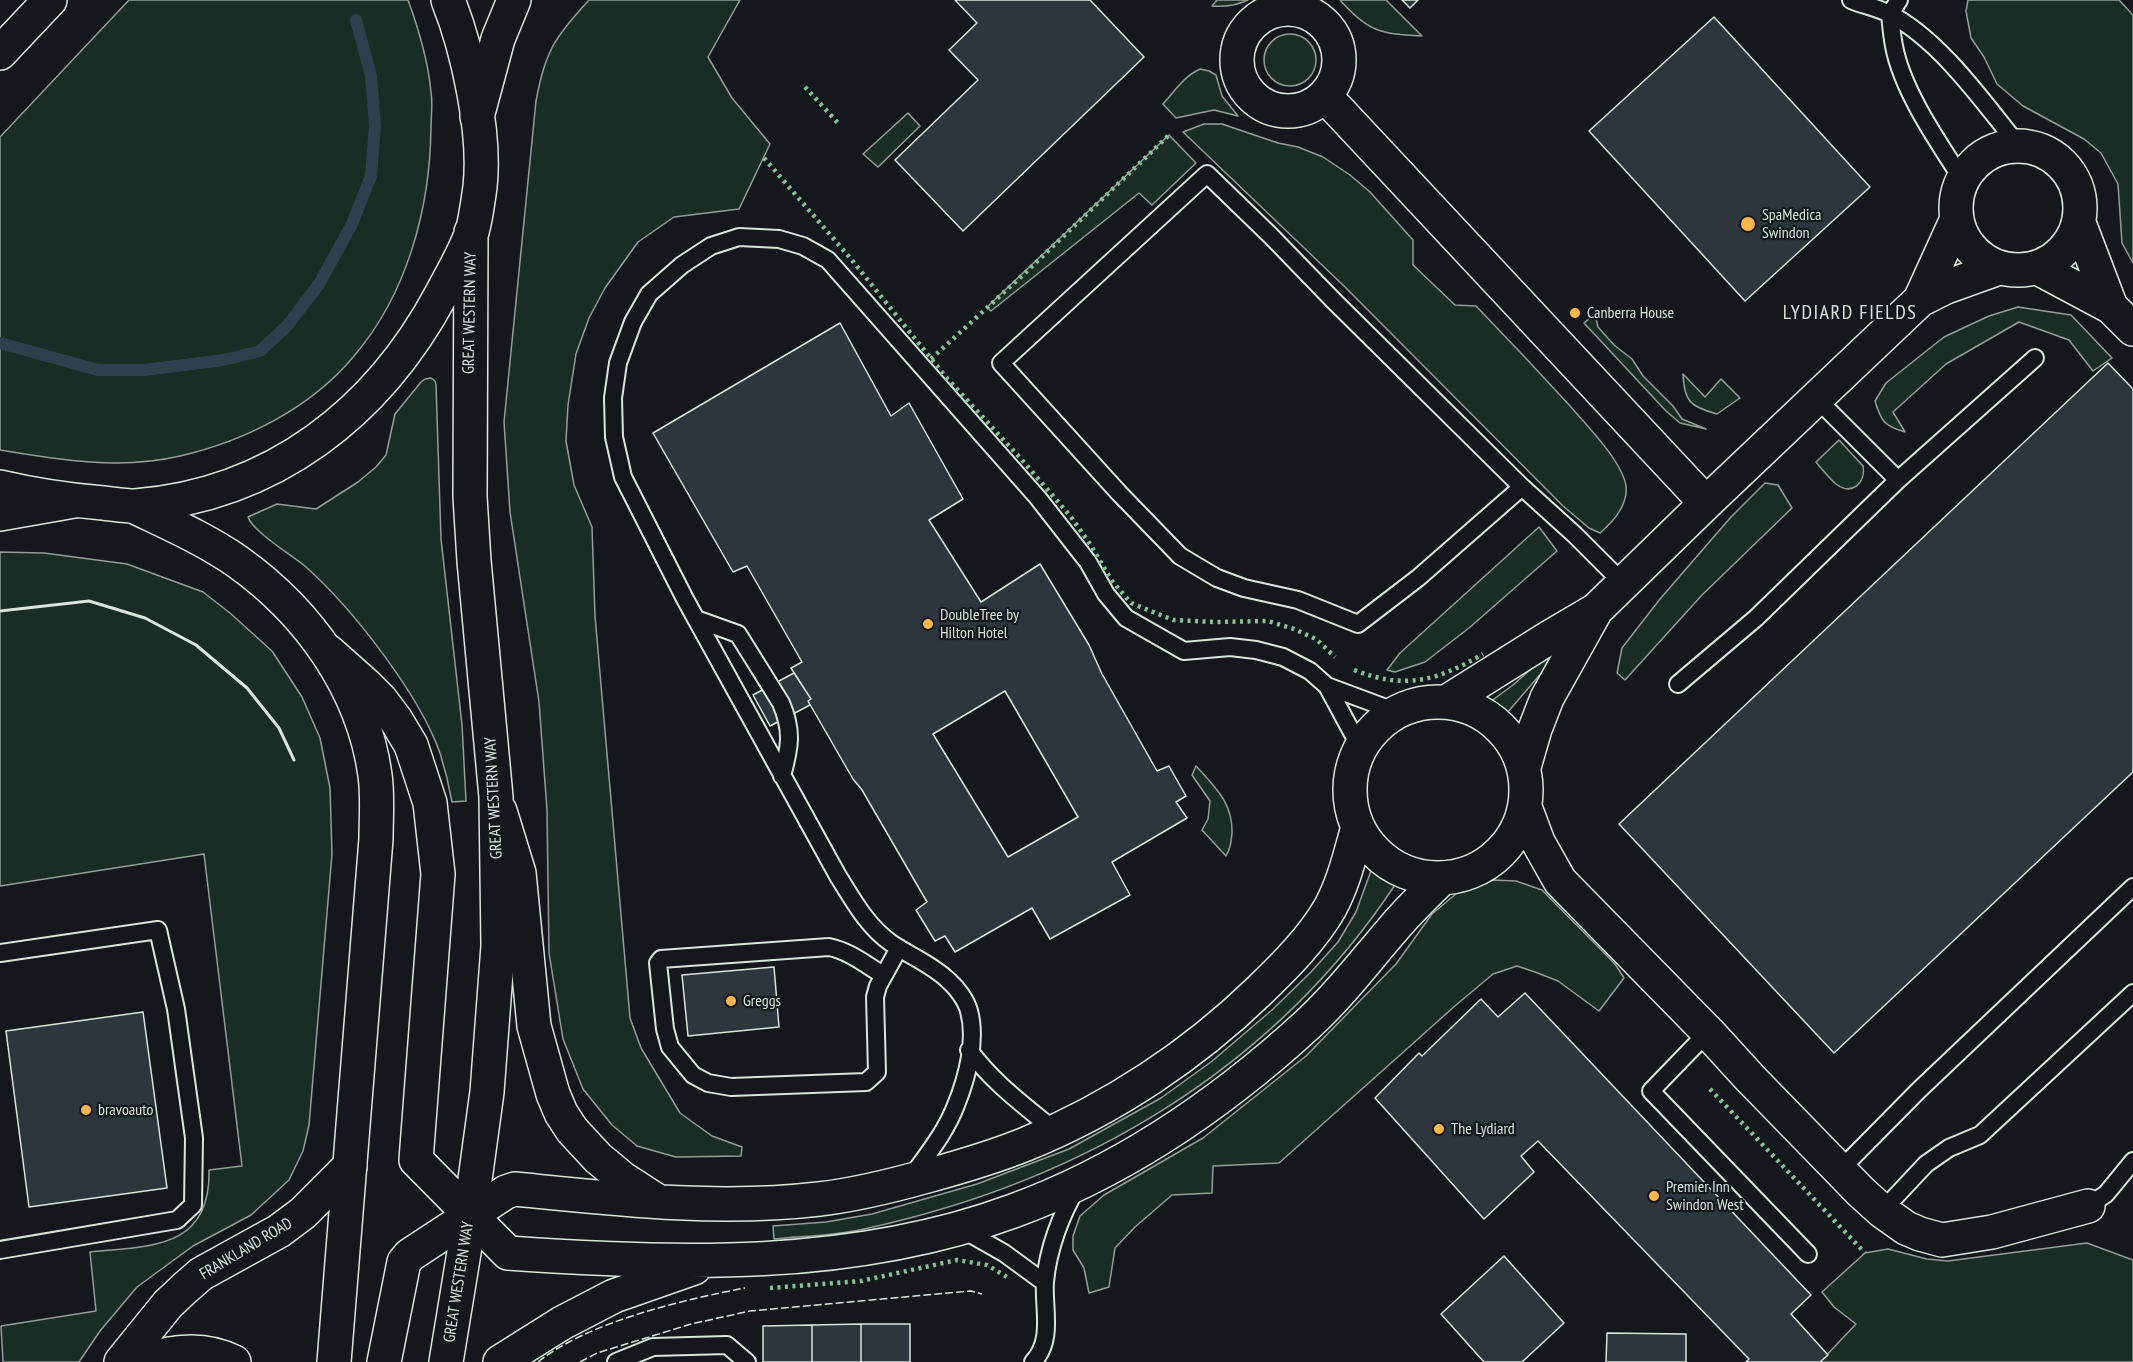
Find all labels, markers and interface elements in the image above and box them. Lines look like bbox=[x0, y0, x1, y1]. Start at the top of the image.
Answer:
place label: SpaMedica Swindon bbox=[1762, 205, 1822, 243]
marker: SpaMedica Swindon bbox=[1739, 215, 1757, 233]
street label: GREAT WESTERN WAY bbox=[459, 252, 481, 374]
district label: LYDIARD FIELDS bbox=[1783, 301, 1917, 325]
place label: Canberra House bbox=[1587, 303, 1674, 323]
marker: Canberra House bbox=[1568, 306, 1582, 320]
place label: DoubleTree by Hilton Hotel bbox=[940, 605, 1019, 643]
marker: DoubleTree by Hilton Hotel bbox=[921, 617, 935, 631]
street label: GREAT WESTERN WAY bbox=[481, 737, 507, 859]
place label: Greggs bbox=[743, 991, 781, 1011]
marker: Greggs bbox=[724, 994, 738, 1008]
place label: bravoauto bbox=[98, 1100, 153, 1120]
marker: bravoauto bbox=[79, 1103, 93, 1117]
place label: The Lydiard bbox=[1451, 1119, 1515, 1139]
marker: The Lydiard bbox=[1432, 1122, 1446, 1136]
place label: Premier Inn Swindon West bbox=[1666, 1177, 1744, 1215]
marker: Premier Inn Swindon West bbox=[1647, 1189, 1661, 1203]
street label: FRANKLAND ROAD bbox=[196, 1214, 296, 1284]
street label: GREAT WESTERN WAY bbox=[440, 1220, 478, 1344]

